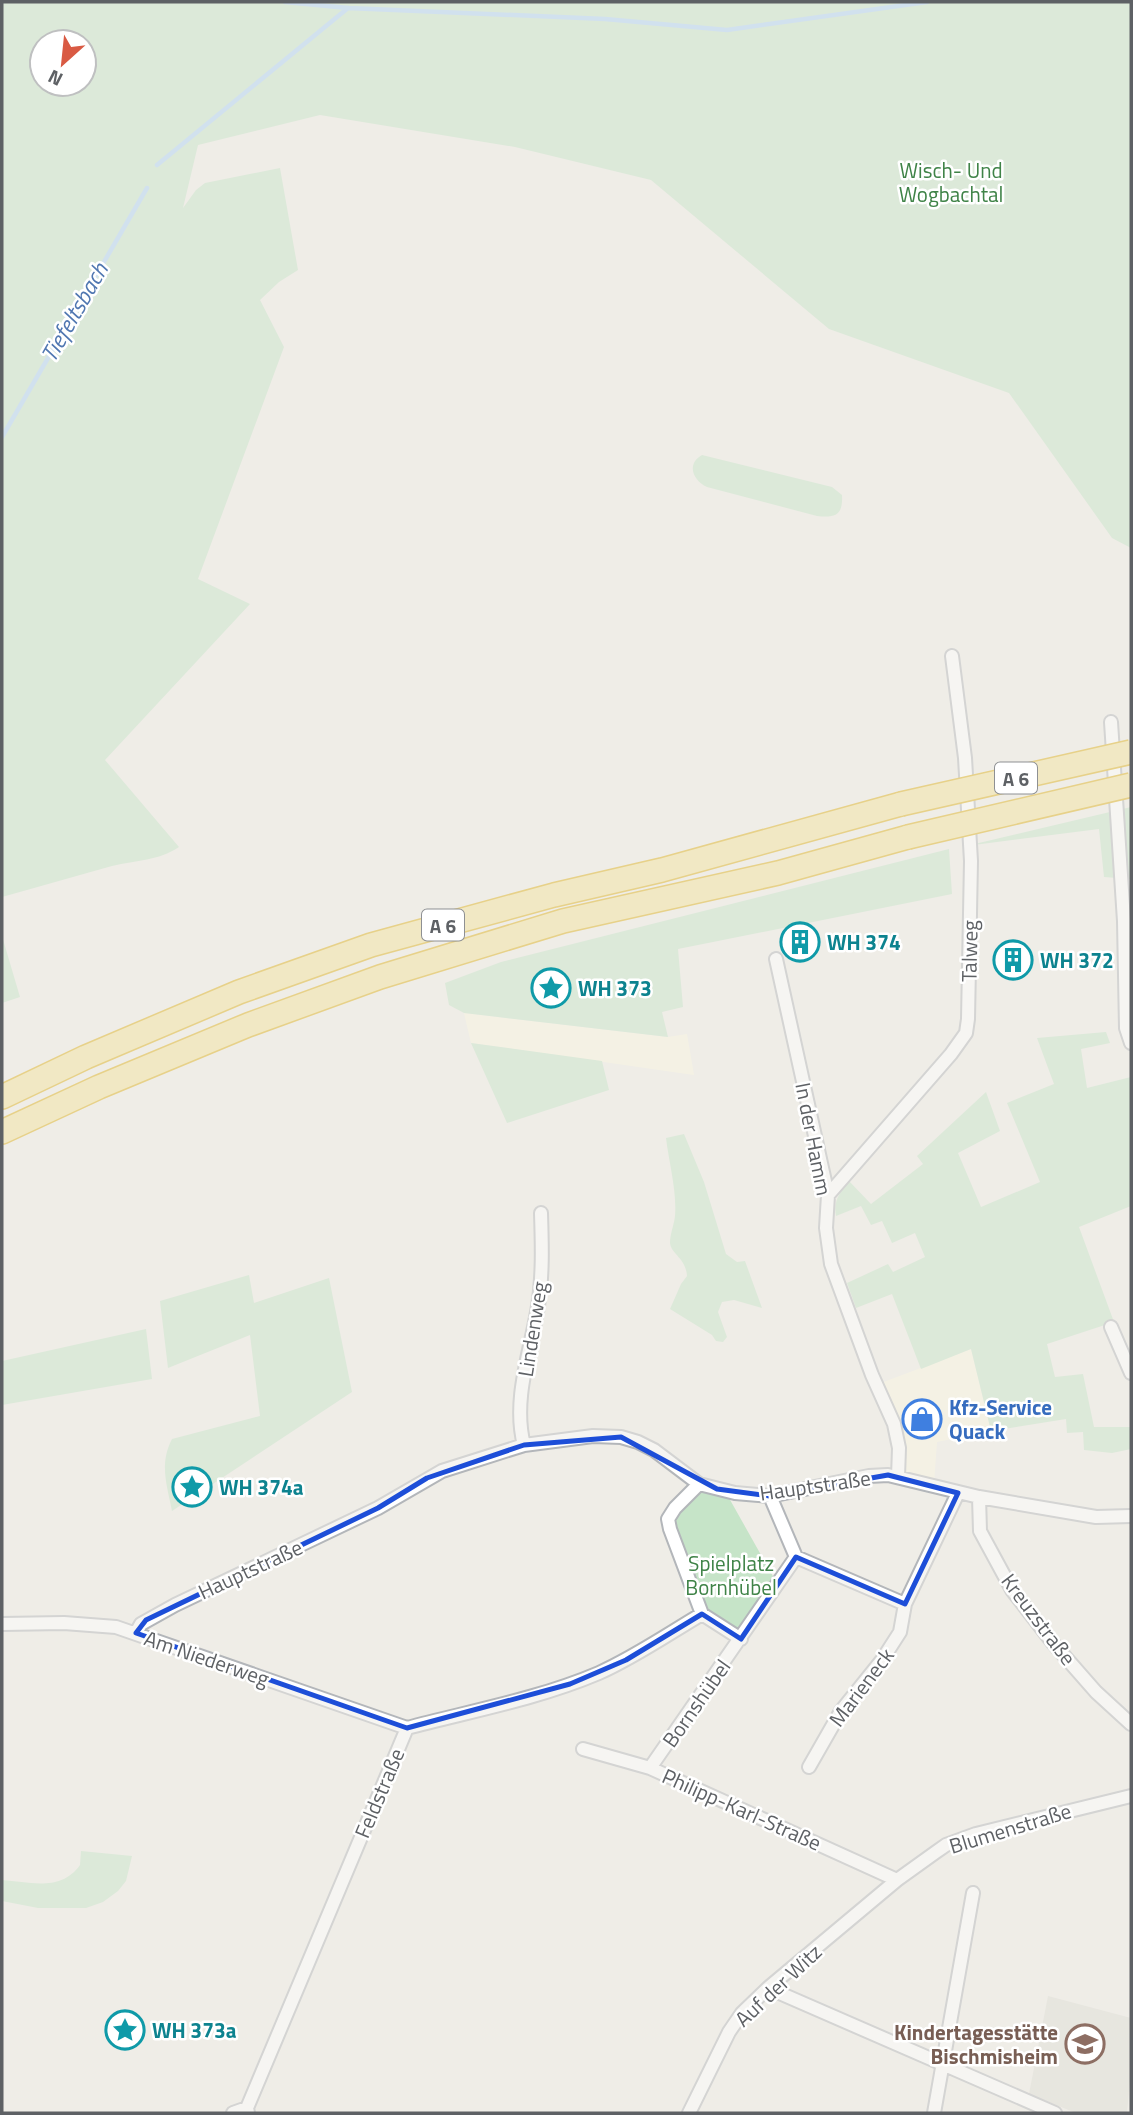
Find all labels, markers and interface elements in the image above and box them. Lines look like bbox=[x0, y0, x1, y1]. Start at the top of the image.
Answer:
north arrow bbox=[28, 28, 98, 98]
text: N bbox=[43, 63, 68, 95]
park label: Wisch- Und Wogbachtal bbox=[899, 154, 1003, 210]
water label: Tiefeltsbach bbox=[31, 255, 117, 368]
road number: A 6 bbox=[995, 762, 1037, 793]
road number: A 6 bbox=[422, 909, 464, 940]
street label: Talweg bbox=[952, 920, 986, 982]
building icon: WH 374 bbox=[779, 921, 821, 963]
place label: WH 374 bbox=[827, 926, 901, 958]
building icon: WH 372 bbox=[992, 939, 1034, 981]
place label: WH 372 bbox=[1040, 944, 1114, 976]
place icon: WH 373 bbox=[530, 967, 572, 1009]
place label: WH 373 bbox=[578, 972, 652, 1004]
street label: In der Hamm bbox=[787, 1080, 841, 1198]
street label: Lindenweg bbox=[509, 1279, 555, 1379]
place label: Kfz-Service Quack bbox=[949, 1391, 1052, 1447]
shop icon: Kfz-Service Quack bbox=[901, 1398, 943, 1440]
street label: Hauptstraße bbox=[757, 1461, 873, 1509]
place icon: WH 374a bbox=[171, 1466, 213, 1508]
place label: WH 374a bbox=[219, 1471, 304, 1503]
street label: Hauptstraße bbox=[193, 1531, 307, 1607]
park label: Spielplatz Bornhübel bbox=[685, 1547, 777, 1603]
street label: Kreuzstraße bbox=[994, 1566, 1084, 1672]
street label: Am Niederweg bbox=[140, 1622, 274, 1694]
street label: Marieneck bbox=[821, 1641, 901, 1733]
street label: Bornshübel bbox=[654, 1652, 738, 1754]
street label: Feldstraße bbox=[346, 1743, 412, 1843]
street label: Philipp-Karl-Straße bbox=[657, 1760, 827, 1858]
street label: Blumenstraße bbox=[945, 1794, 1075, 1862]
street label: Auf der Witz bbox=[727, 1936, 829, 2034]
place icon: WH 373a bbox=[104, 2009, 146, 2051]
place label: WH 373a bbox=[152, 2014, 237, 2046]
place label: Kindertagesstätte Bischmisheim bbox=[894, 2016, 1058, 2072]
school or university icon: Kindertagesstätte Bischmisheim bbox=[1064, 2023, 1106, 2065]

